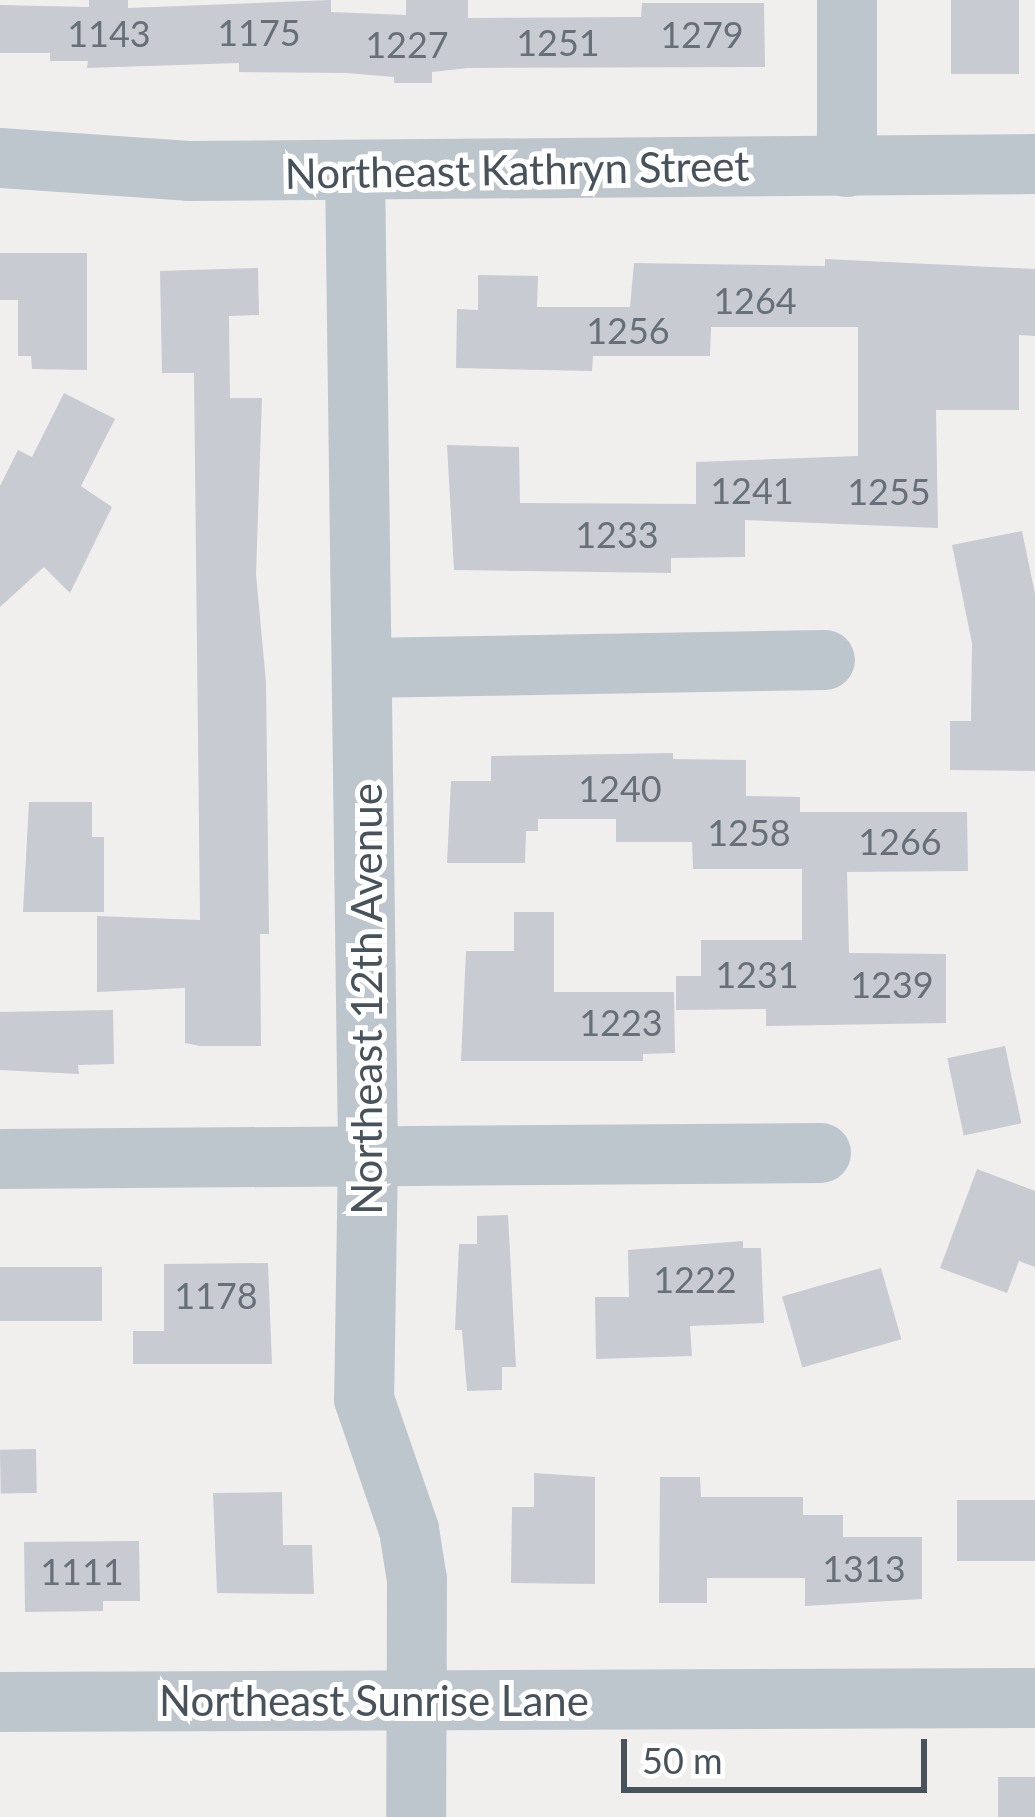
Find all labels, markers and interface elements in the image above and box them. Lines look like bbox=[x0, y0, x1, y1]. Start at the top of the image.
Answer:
house number: 1175 bbox=[217, 11, 301, 55]
house number: 1143 bbox=[67, 12, 151, 56]
house number: 1279 bbox=[660, 13, 744, 57]
house number: 1251 bbox=[516, 21, 600, 65]
house number: 1227 bbox=[365, 23, 449, 67]
street label: Northeast Kathryn Street bbox=[284, 140, 750, 198]
house number: 1264 bbox=[713, 279, 797, 323]
house number: 1256 bbox=[586, 309, 670, 353]
house number: 1241 bbox=[710, 469, 794, 513]
house number: 1255 bbox=[847, 470, 931, 514]
house number: 1233 bbox=[575, 513, 659, 557]
house number: 1240 bbox=[578, 767, 662, 811]
street label: Northeast 12th Avenue bbox=[341, 782, 391, 1216]
house number: 1258 bbox=[707, 811, 791, 855]
house number: 1266 bbox=[858, 820, 942, 864]
house number: 1231 bbox=[715, 953, 799, 997]
house number: 1239 bbox=[850, 963, 934, 1007]
house number: 1223 bbox=[579, 1001, 663, 1045]
house number: 1222 bbox=[653, 1258, 737, 1302]
house number: 1178 bbox=[174, 1274, 258, 1318]
house number: 1313 bbox=[822, 1547, 906, 1591]
house number: 1111 bbox=[40, 1550, 124, 1594]
street label: Northeast Sunrise Lane bbox=[159, 1675, 589, 1725]
scale bar bbox=[627, 1715, 933, 1789]
text: 50 m bbox=[642, 1738, 723, 1782]

